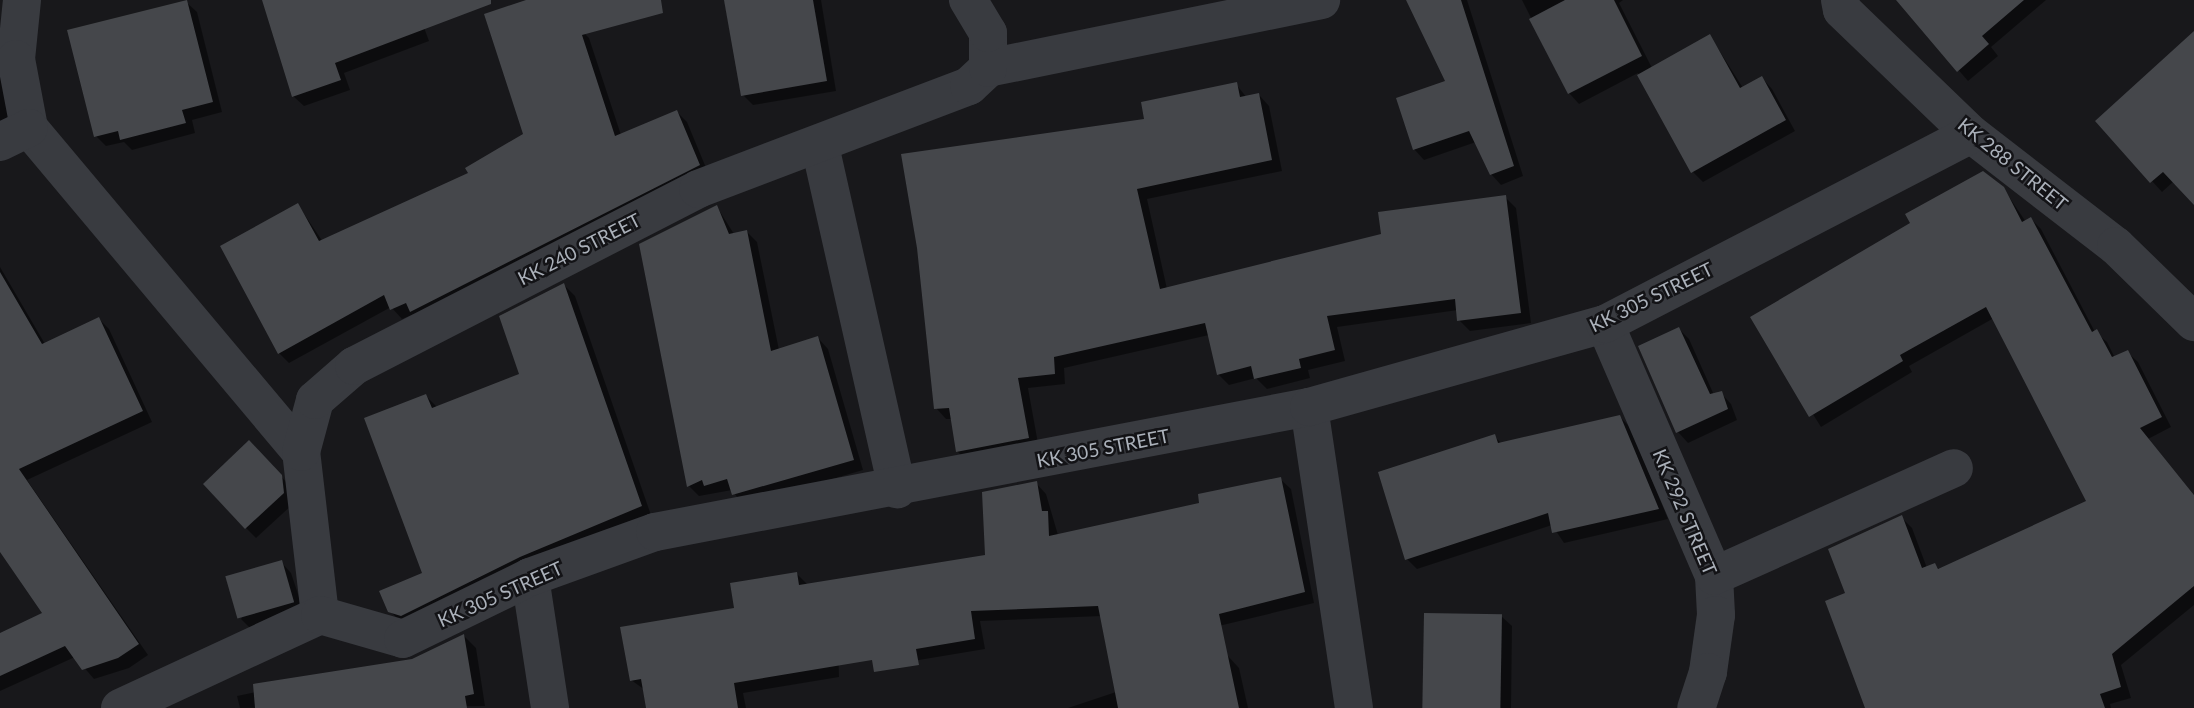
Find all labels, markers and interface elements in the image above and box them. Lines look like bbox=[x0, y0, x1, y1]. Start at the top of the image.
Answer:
street label: KK 288 STREET bbox=[1954, 113, 2072, 215]
street label: KK 240 STREET bbox=[514, 208, 644, 290]
street label: KK 305 STREET bbox=[1586, 257, 1716, 337]
street label: KK 305 STREET bbox=[1035, 424, 1171, 472]
street label: KK 292 STREET bbox=[1648, 446, 1722, 578]
street label: KK 305 STREET bbox=[434, 556, 566, 632]

